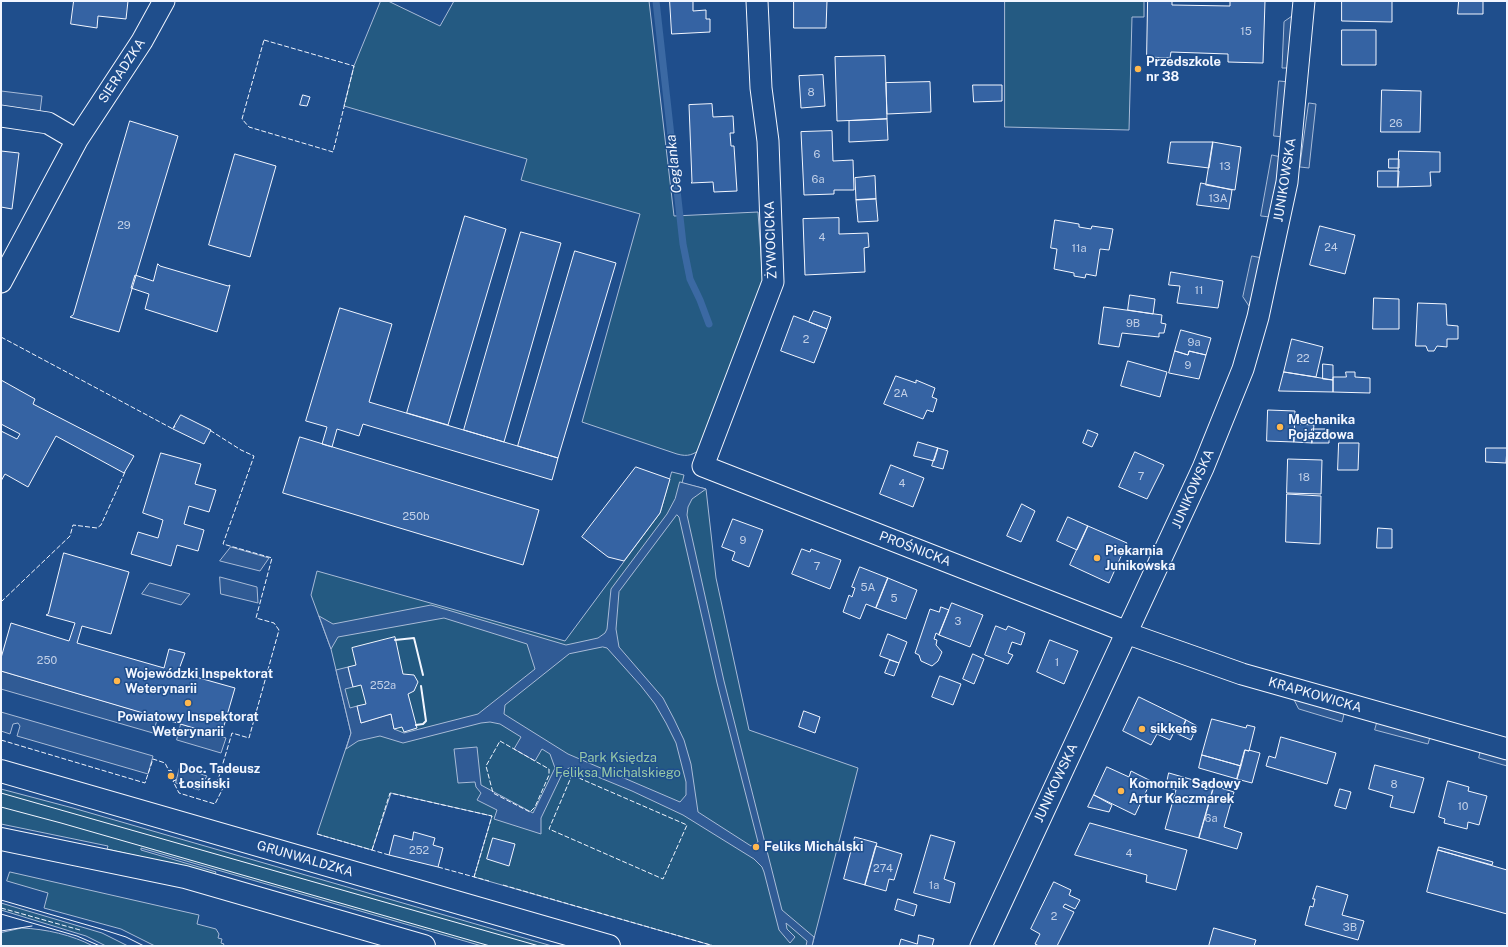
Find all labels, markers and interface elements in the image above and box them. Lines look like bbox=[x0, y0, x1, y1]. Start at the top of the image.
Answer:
house number: 15 bbox=[1240, 25, 1252, 39]
street label: SIERADZKA bbox=[95, 36, 149, 106]
place label: Przedszkole nr 38 bbox=[1146, 54, 1221, 85]
marker: Przedszkole nr 38 bbox=[1133, 64, 1143, 74]
house number: 8 bbox=[807, 86, 815, 100]
house number: 26 bbox=[1389, 117, 1403, 131]
water label: Ceglanka bbox=[663, 134, 685, 194]
street label: JUNIKOWSKA bbox=[1271, 137, 1299, 223]
house number: 6 bbox=[814, 148, 820, 162]
house number: 13 bbox=[1219, 160, 1231, 174]
house number: 6a bbox=[812, 173, 824, 187]
house number: 13A bbox=[1208, 192, 1228, 206]
street label: ŻYWOCICKA bbox=[762, 201, 780, 279]
house number: 29 bbox=[117, 219, 131, 233]
house number: 4 bbox=[819, 231, 825, 245]
house number: 24 bbox=[1324, 241, 1338, 255]
house number: 11a bbox=[1071, 242, 1087, 256]
house number: 11 bbox=[1195, 284, 1203, 298]
house number: 9B bbox=[1126, 317, 1140, 331]
house number: 2 bbox=[803, 333, 809, 347]
house number: 9a bbox=[1188, 336, 1200, 350]
house number: 22 bbox=[1296, 352, 1310, 366]
house number: 9 bbox=[1185, 359, 1191, 373]
house number: 2A bbox=[894, 387, 908, 401]
place label: Mechanika Pojazdowa bbox=[1288, 412, 1355, 443]
marker: Mechanika Pojazdowa bbox=[1275, 422, 1285, 432]
street label: JUNIKOWSKA bbox=[1169, 447, 1217, 531]
house number: 7 bbox=[1138, 470, 1144, 484]
house number: 18 bbox=[1298, 471, 1310, 485]
house number: 4 bbox=[899, 477, 905, 491]
house number: 250b bbox=[403, 510, 429, 524]
street label: PROŚNICKA bbox=[877, 528, 953, 570]
house number: 9 bbox=[740, 534, 746, 548]
place label: Piekarnia Junikowska bbox=[1105, 543, 1175, 574]
marker: Piekarnia Junikowska bbox=[1092, 553, 1102, 563]
house number: 7 bbox=[814, 560, 820, 574]
house number: 5A bbox=[861, 581, 875, 595]
house number: 5 bbox=[890, 592, 898, 606]
house number: 3 bbox=[955, 615, 961, 629]
house number: 250 bbox=[37, 654, 57, 668]
house number: 1 bbox=[1055, 656, 1059, 670]
place label: Wojewódzki Inspektorat Weterynarii bbox=[125, 666, 273, 697]
street label: KRAPKOWICKA bbox=[1266, 674, 1364, 716]
marker: Wojewódzki Inspektorat Weterynarii bbox=[112, 676, 122, 686]
house number: 252a bbox=[370, 679, 396, 693]
marker: Powiatowy Inspektorat Weterynarii bbox=[183, 698, 193, 708]
place label: Powiatowy Inspektorat Weterynarii bbox=[117, 709, 259, 740]
place label: sikkens bbox=[1150, 721, 1197, 737]
marker: sikkens bbox=[1137, 724, 1147, 734]
street label: JUNIKOWSKA bbox=[1031, 741, 1081, 825]
park label: Park Księdza Feliksa Michalskiego bbox=[555, 750, 681, 781]
place label: Doc. Tadeusz Łosiński bbox=[179, 761, 260, 792]
marker: Doc. Tadeusz Łosiński bbox=[166, 771, 176, 781]
place label: Komornik Sądowy Artur Kaczmarek bbox=[1129, 776, 1241, 807]
house number: 8 bbox=[1390, 778, 1398, 792]
marker: Komornik Sądowy Artur Kaczmarek bbox=[1116, 786, 1126, 796]
house number: 10 bbox=[1457, 800, 1469, 814]
house number: 6a bbox=[1205, 812, 1217, 826]
street label: GRUNWALDZKA bbox=[255, 838, 355, 880]
place label: Feliks Michalski bbox=[764, 839, 863, 855]
marker: Feliks Michalski bbox=[751, 842, 761, 852]
house number: 252 bbox=[409, 844, 429, 858]
house number: 4 bbox=[1126, 847, 1132, 861]
house number: 274 bbox=[873, 862, 893, 876]
house number: 1a bbox=[929, 879, 939, 893]
house number: 2 bbox=[1051, 910, 1057, 924]
house number: 3B bbox=[1343, 921, 1357, 935]

